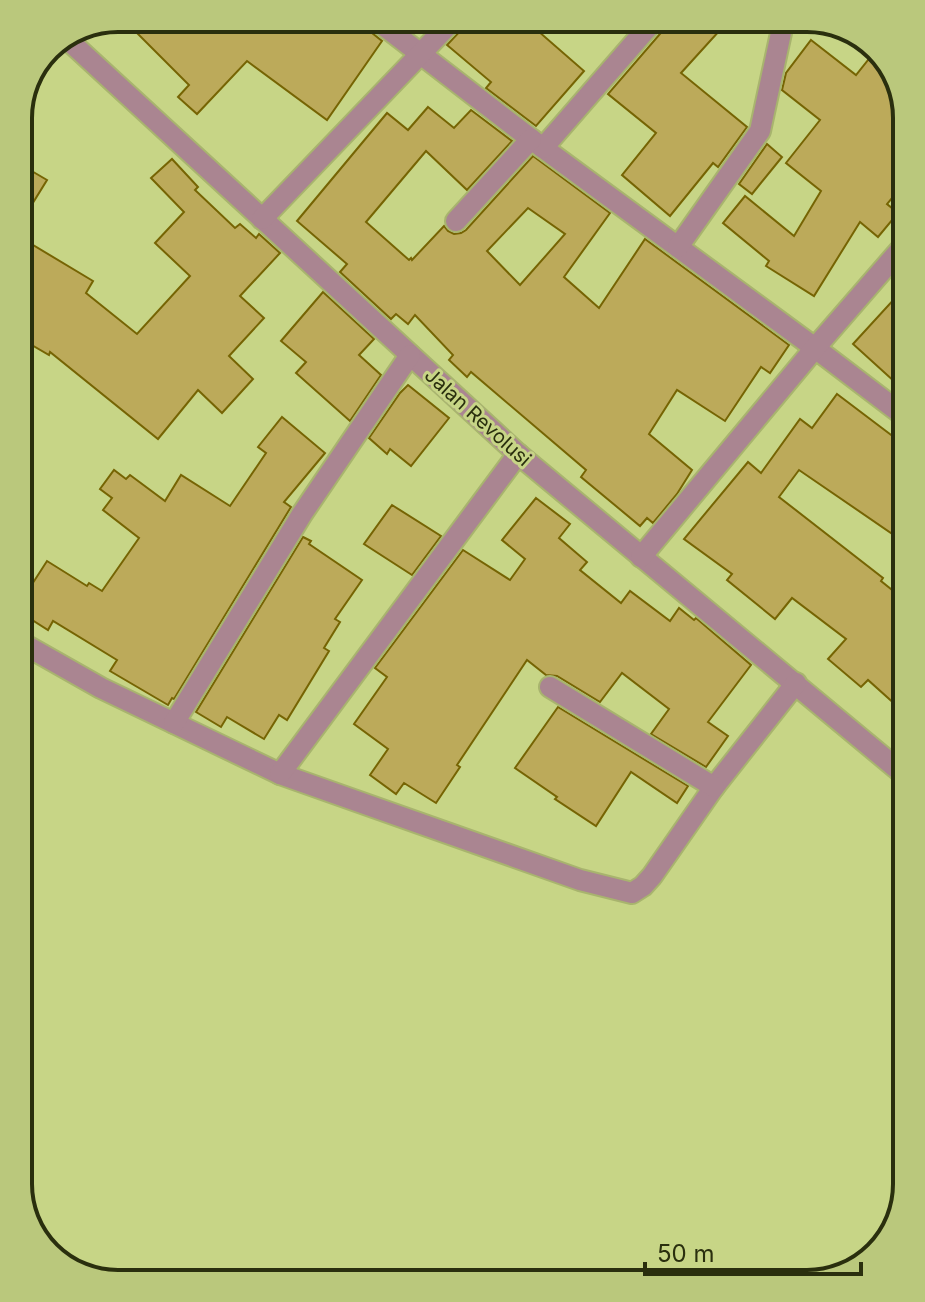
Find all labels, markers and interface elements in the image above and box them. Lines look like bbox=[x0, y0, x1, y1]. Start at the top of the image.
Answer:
street label: Jalan Revolusi bbox=[420, 363, 536, 471]
scale bar bbox=[645, 1226, 861, 1276]
text: 50 m bbox=[657, 1239, 715, 1268]

